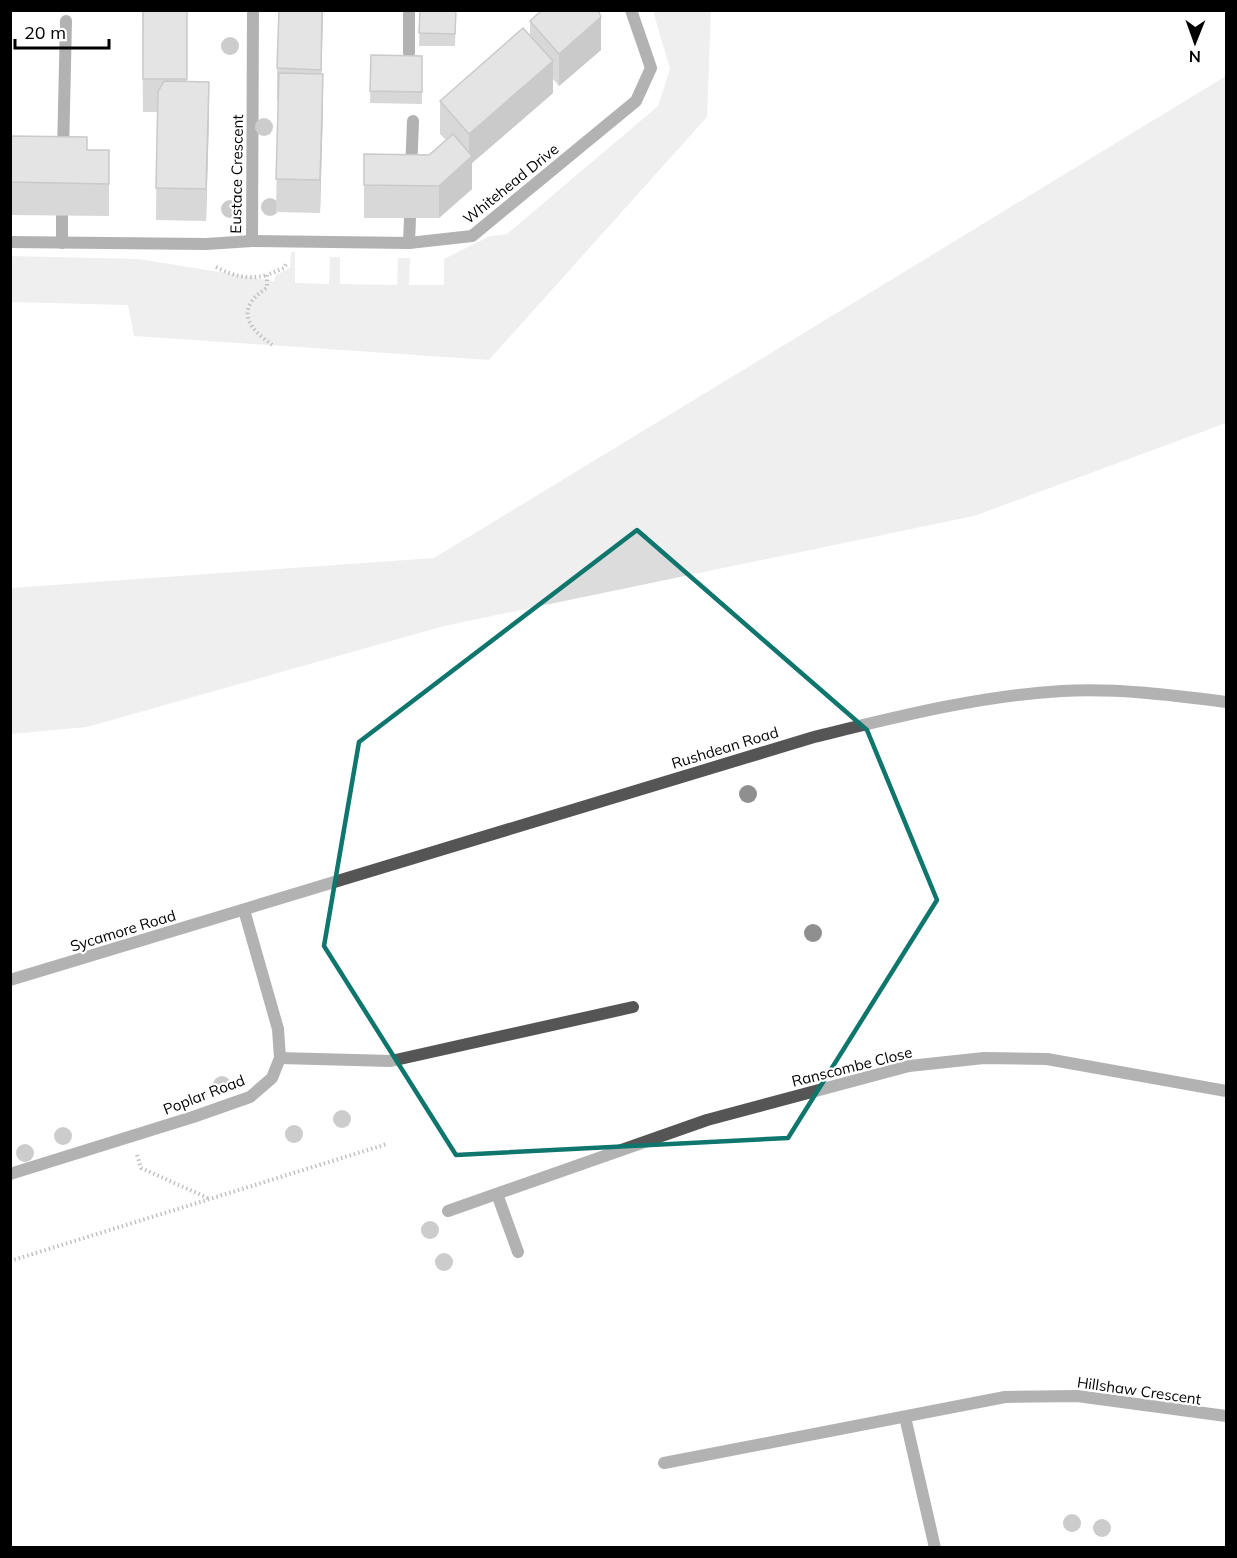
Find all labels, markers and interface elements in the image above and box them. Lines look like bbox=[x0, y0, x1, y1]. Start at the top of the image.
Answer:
scale bar bbox=[15, 12, 110, 50]
north arrow bbox=[1165, 12, 1225, 72]
text: 20 m bbox=[24, 21, 66, 44]
text: N bbox=[1189, 47, 1201, 67]
street label: Eustace Crescent bbox=[226, 114, 247, 234]
street label: Whitehead Drive bbox=[459, 139, 562, 228]
street label: Rushdean Road bbox=[669, 722, 781, 773]
street label: Sycamore Road bbox=[68, 905, 178, 956]
street label: Ranscombe Close bbox=[790, 1042, 914, 1091]
street label: Poplar Road bbox=[160, 1070, 247, 1119]
street label: Hillshaw Crescent bbox=[1076, 1372, 1202, 1409]

